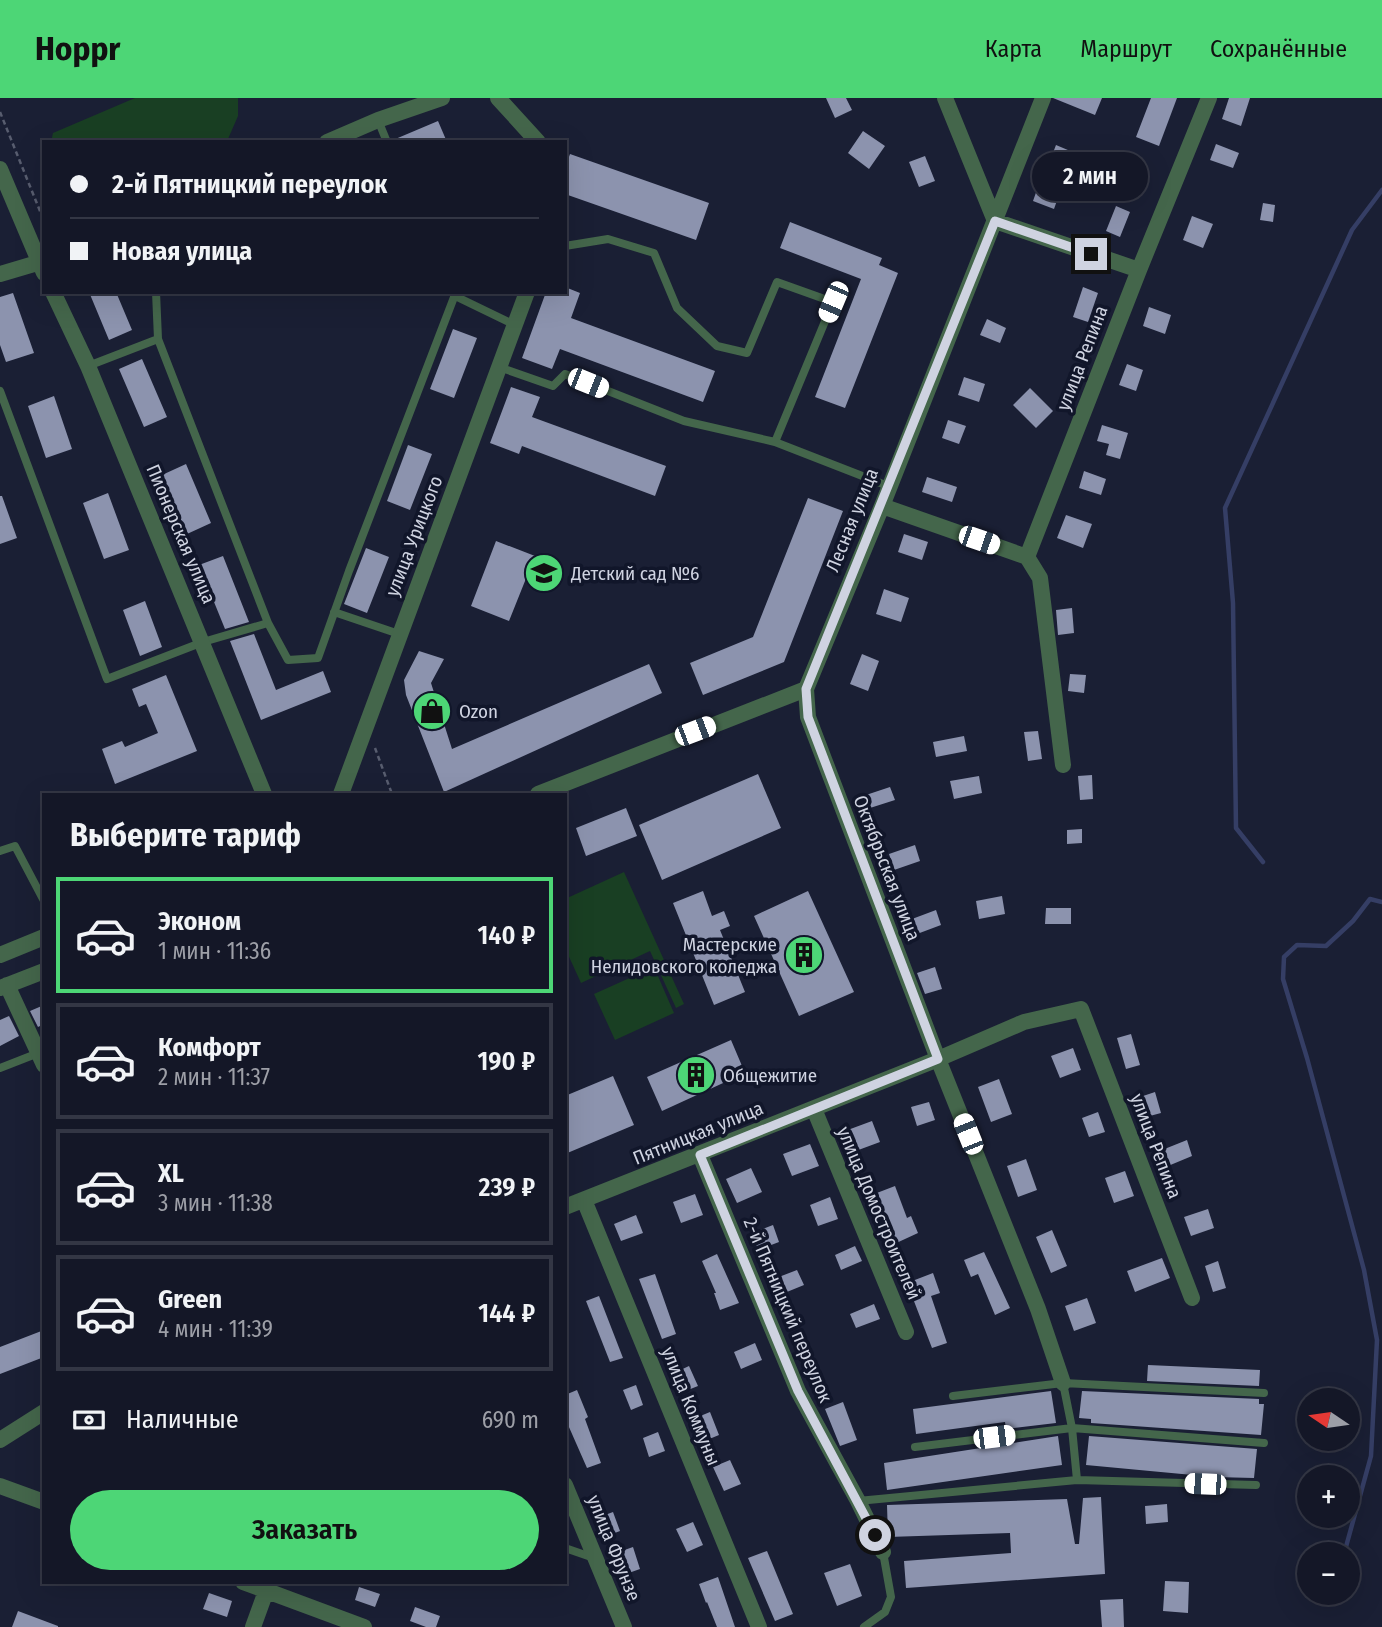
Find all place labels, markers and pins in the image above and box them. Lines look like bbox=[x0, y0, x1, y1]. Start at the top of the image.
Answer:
school or university icon: Детский сад №6 bbox=[523, 552, 565, 594]
place label: Детский сад №6 bbox=[570, 562, 700, 585]
shop icon: Ozon bbox=[411, 690, 453, 732]
place label: Ozon bbox=[459, 700, 498, 723]
place label: Мастерские Нелидовского коледжа bbox=[591, 933, 777, 978]
building icon: Мастерские Нелидовского коледжа bbox=[783, 934, 825, 976]
building icon: Общежитие bbox=[675, 1054, 717, 1096]
place label: Общежитие bbox=[723, 1064, 817, 1087]

